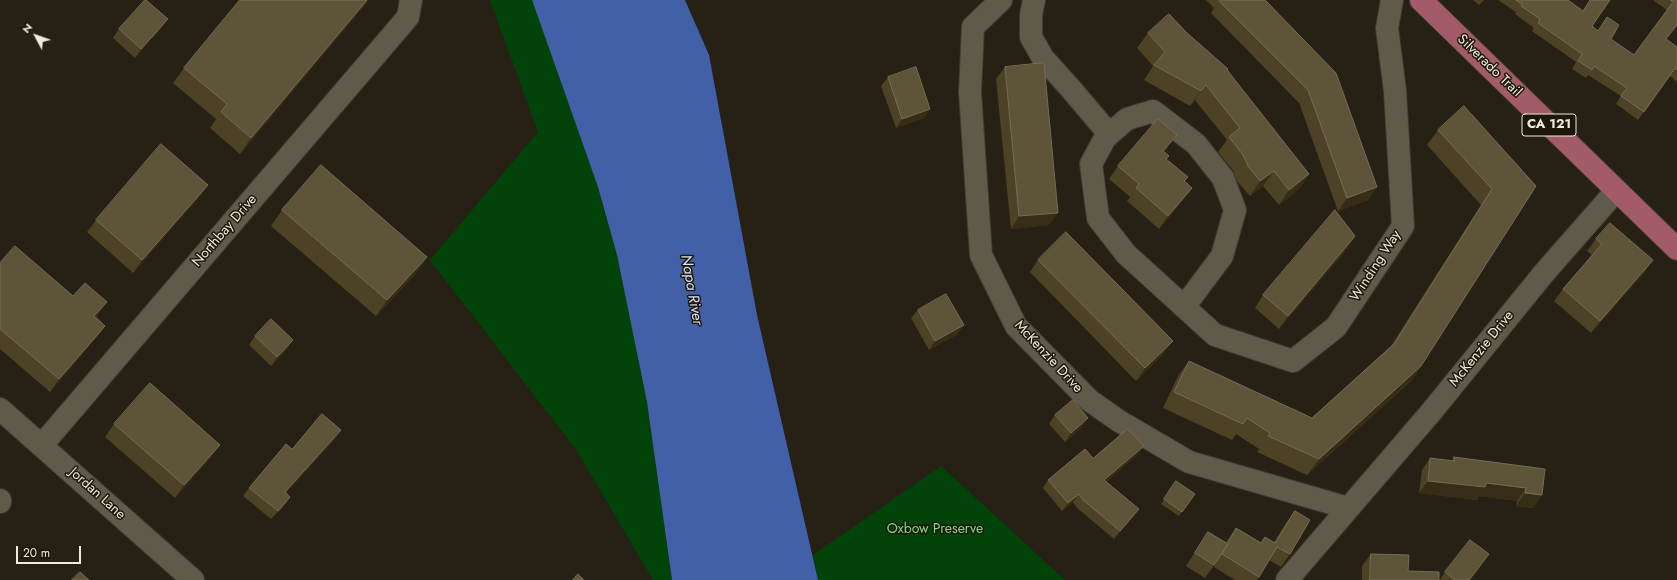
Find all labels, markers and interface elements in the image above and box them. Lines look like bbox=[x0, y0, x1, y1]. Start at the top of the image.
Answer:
north arrow bbox=[16, 16, 56, 56]
text: N bbox=[18, 20, 36, 37]
street label: Silverado Trail bbox=[1453, 31, 1525, 101]
road number: CA 121 bbox=[1522, 114, 1576, 136]
street label: Northbay Drive bbox=[189, 191, 261, 271]
street label: Winding Way bbox=[1347, 227, 1405, 305]
water label: Napa River bbox=[676, 253, 706, 327]
street label: McKenzie Drive bbox=[1446, 308, 1518, 390]
street label: McKenzie Drive bbox=[1010, 317, 1086, 397]
street label: Jordan Lane bbox=[65, 464, 129, 524]
park label: Oxbow Preserve bbox=[887, 522, 983, 538]
scale bar bbox=[18, 538, 83, 564]
text: 20 m bbox=[23, 544, 50, 562]

